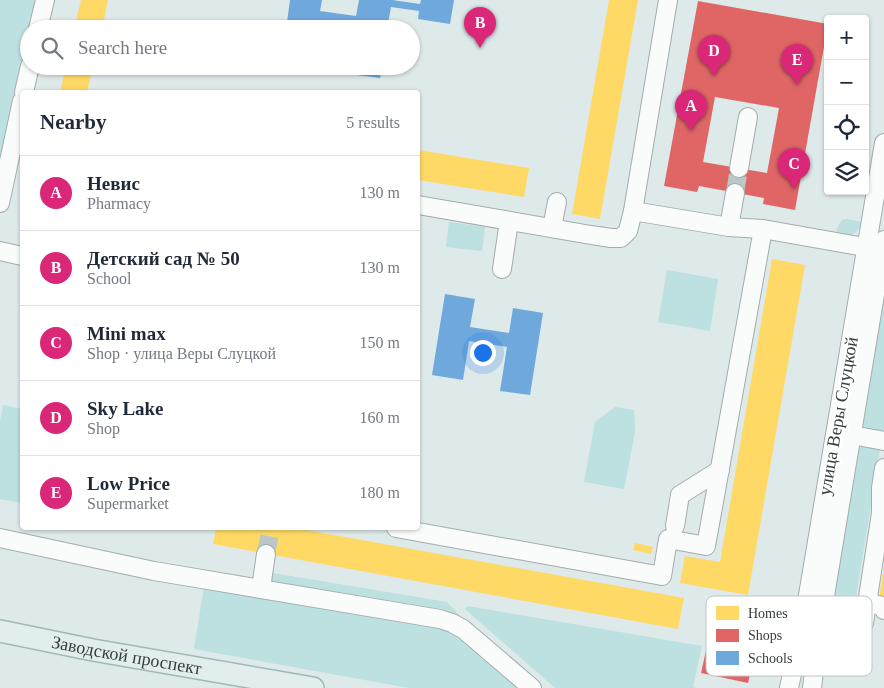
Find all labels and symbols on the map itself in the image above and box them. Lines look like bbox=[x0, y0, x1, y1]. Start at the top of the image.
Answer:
pin: B bbox=[464, 7, 496, 48]
pin: D bbox=[698, 35, 730, 76]
pin: E bbox=[781, 44, 813, 85]
pin: A bbox=[675, 90, 707, 131]
pin: C bbox=[778, 148, 810, 189]
street label: улица Веры Слуцкой bbox=[814, 335, 862, 497]
your location bbox=[470, 340, 496, 366]
legend bbox=[706, 596, 872, 676]
text: Homes bbox=[748, 606, 788, 621]
text: Shops bbox=[748, 628, 782, 643]
street label: Заводской проспект bbox=[50, 632, 203, 679]
text: Schools bbox=[748, 651, 792, 666]

